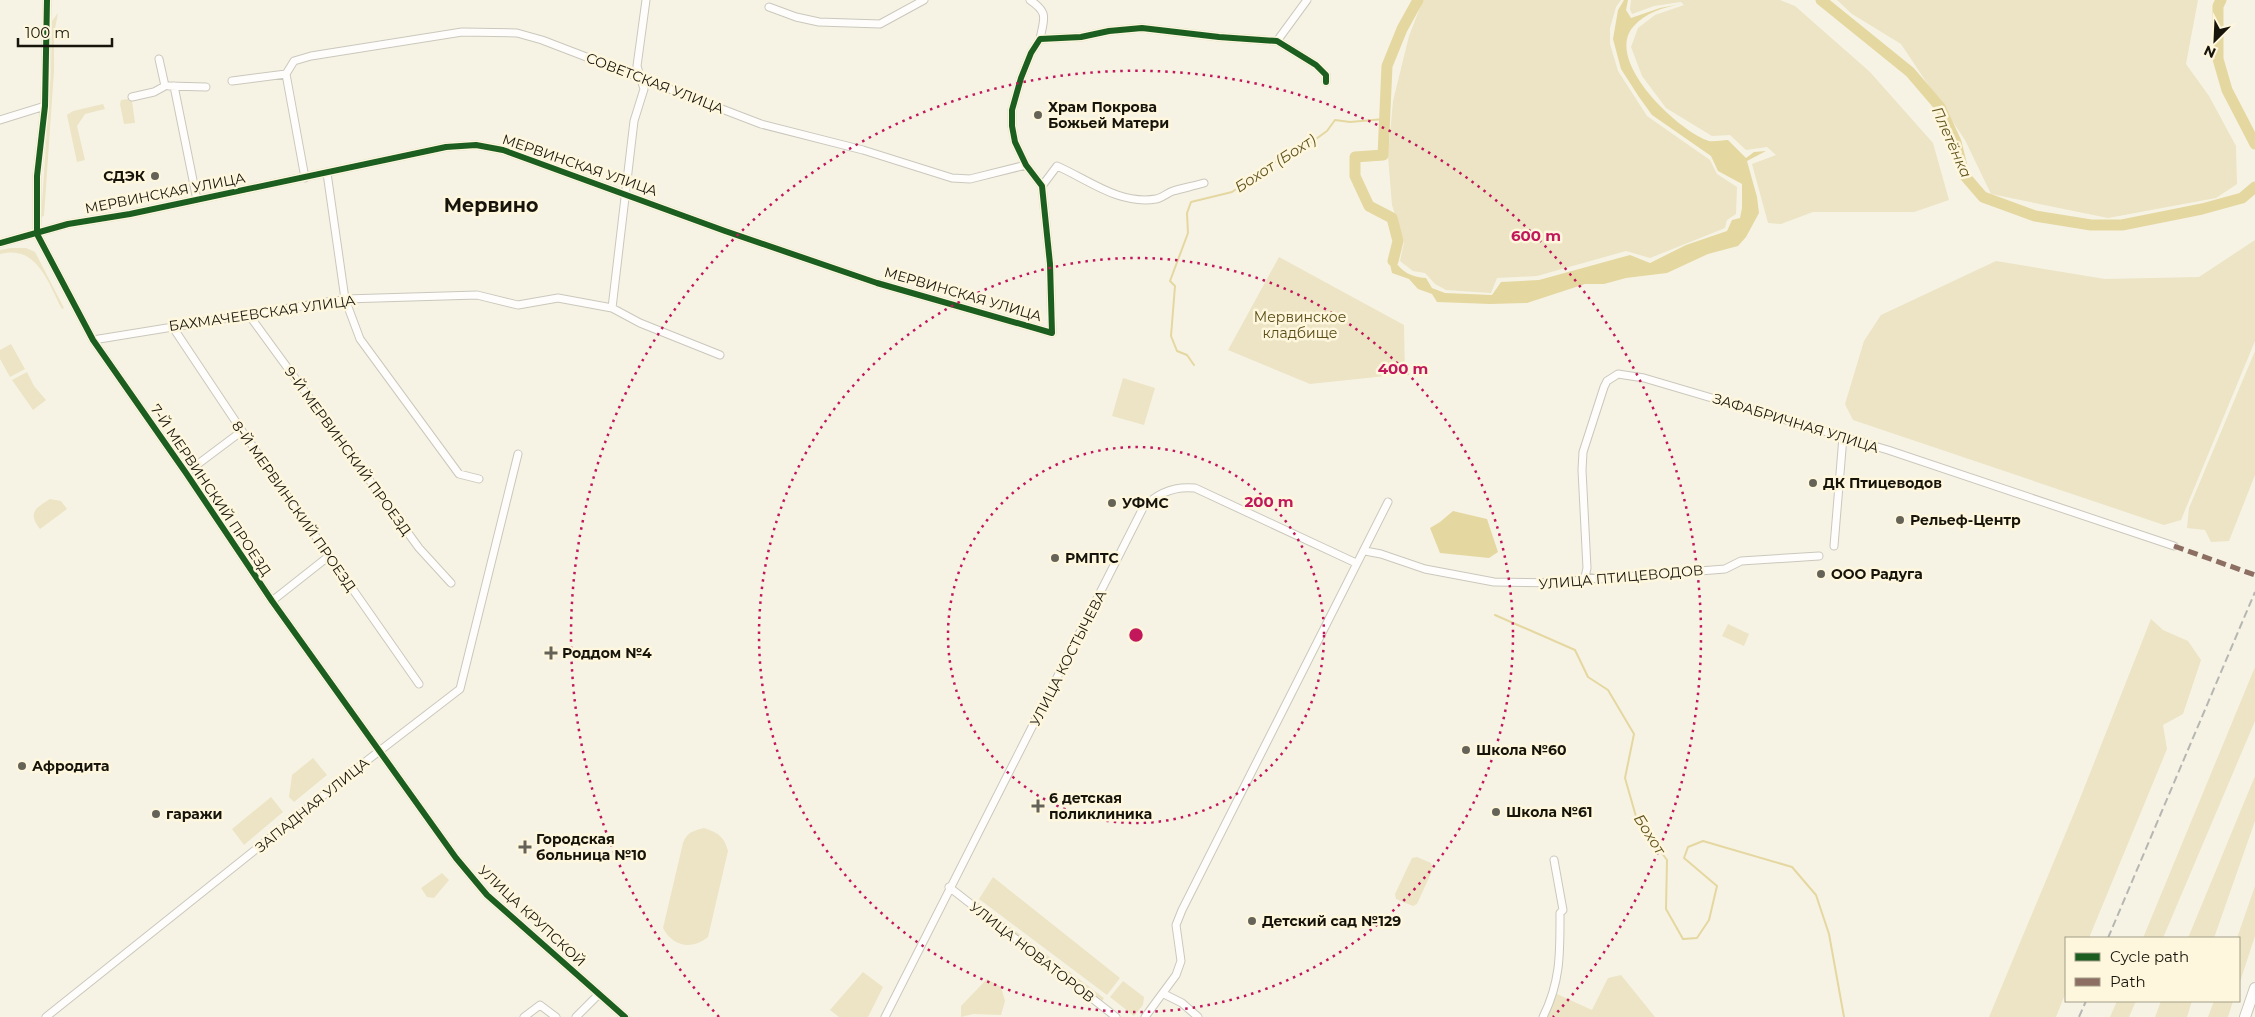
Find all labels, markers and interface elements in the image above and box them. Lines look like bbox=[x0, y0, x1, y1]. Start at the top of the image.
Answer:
scale bar bbox=[18, 15, 111, 47]
north arrow bbox=[2190, 15, 2240, 65]
text: 100 m bbox=[25, 23, 70, 42]
text: N bbox=[2201, 41, 2219, 62]
street label: СОВЕТСКАЯ УЛИЦА bbox=[583, 48, 727, 118]
place label: Храм Покрова Божьей Матери bbox=[1048, 98, 1169, 132]
water label: Плетёнка bbox=[1928, 103, 1976, 181]
marker: Храм Покрова Божьей Матери bbox=[1032, 109, 1044, 121]
street label: МЕРВИНСКАЯ УЛИЦА bbox=[500, 130, 661, 200]
water label: Бохот (Бохт) bbox=[1231, 130, 1319, 196]
place label: СДЭК bbox=[103, 167, 146, 185]
street label: МЕРВИНСКАЯ УЛИЦА bbox=[83, 169, 247, 217]
marker: СДЭК bbox=[149, 170, 161, 182]
district label: Мервино bbox=[444, 194, 538, 217]
text: 600 m bbox=[1511, 226, 1561, 245]
street label: МЕРВИНСКАЯ УЛИЦА bbox=[882, 263, 1044, 325]
street label: БАХМАЧЕЕВСКАЯ УЛИЦА bbox=[168, 291, 357, 335]
park label: Мервинское кладбище bbox=[1254, 308, 1346, 342]
text: 400 m bbox=[1378, 359, 1428, 378]
street label: 9-Й МЕРВИНСКИЙ ПРОЕЗД bbox=[281, 363, 415, 539]
street label: ЗАФАБРИЧНАЯ УЛИЦА bbox=[1711, 389, 1882, 457]
street label: 7-Й МЕРВИНСКИЙ ПРОЕЗД bbox=[147, 401, 275, 579]
street label: 8-Й МЕРВИНСКИЙ ПРОЕЗД bbox=[228, 417, 360, 595]
place label: ДК Птицеводов bbox=[1823, 474, 1942, 492]
marker: ДК Птицеводов bbox=[1807, 477, 1819, 489]
text: 200 m bbox=[1244, 492, 1294, 511]
place label: УФМС bbox=[1122, 494, 1169, 512]
marker: УФМС bbox=[1106, 497, 1118, 509]
place label: Рельеф-Центр bbox=[1910, 511, 2021, 529]
marker: Рельеф-Центр bbox=[1894, 514, 1906, 526]
place label: РМПТС bbox=[1065, 549, 1119, 567]
marker: РМПТС bbox=[1049, 552, 1061, 564]
street label: УЛИЦА ПТИЦЕВОДОВ bbox=[1538, 561, 1704, 593]
place label: ООО Радуга bbox=[1831, 565, 1923, 583]
marker: ООО Радуга bbox=[1815, 568, 1827, 580]
street label: УЛИЦА КОСТЫЧЕВА bbox=[1026, 586, 1110, 729]
centre of rings bbox=[1127, 626, 1145, 644]
place label: Роддом №4 bbox=[562, 644, 652, 662]
marker: Роддом №4 bbox=[544, 646, 558, 660]
place label: Школа №60 bbox=[1476, 741, 1566, 759]
marker: Школа №60 bbox=[1460, 744, 1472, 756]
street label: ЗАПАДНАЯ УЛИЦА bbox=[251, 753, 373, 856]
place label: Афродита bbox=[32, 757, 109, 775]
marker: Афродита bbox=[16, 760, 28, 772]
place label: 6 детская поликлиника bbox=[1049, 789, 1152, 823]
marker: 6 детская поликлиника bbox=[1031, 799, 1045, 813]
place label: Школа №61 bbox=[1506, 803, 1592, 821]
place label: гаражи bbox=[166, 805, 222, 823]
marker: Школа №61 bbox=[1490, 806, 1502, 818]
marker: гаражи bbox=[150, 808, 162, 820]
water label: Бохот bbox=[1630, 810, 1671, 859]
place label: Городская больница №10 bbox=[536, 830, 647, 864]
marker: Городская больница №10 bbox=[518, 840, 532, 854]
street label: УЛИЦА КРУПСКОЙ bbox=[475, 862, 589, 970]
street label: УЛИЦА НОВАТОРОВ bbox=[966, 898, 1098, 1006]
place label: Детский сад №129 bbox=[1262, 912, 1401, 930]
marker: Детский сад №129 bbox=[1246, 915, 1258, 927]
legend bbox=[2065, 937, 2240, 1002]
text: Cycle path bbox=[2110, 947, 2189, 966]
text: Path bbox=[2110, 972, 2146, 991]

